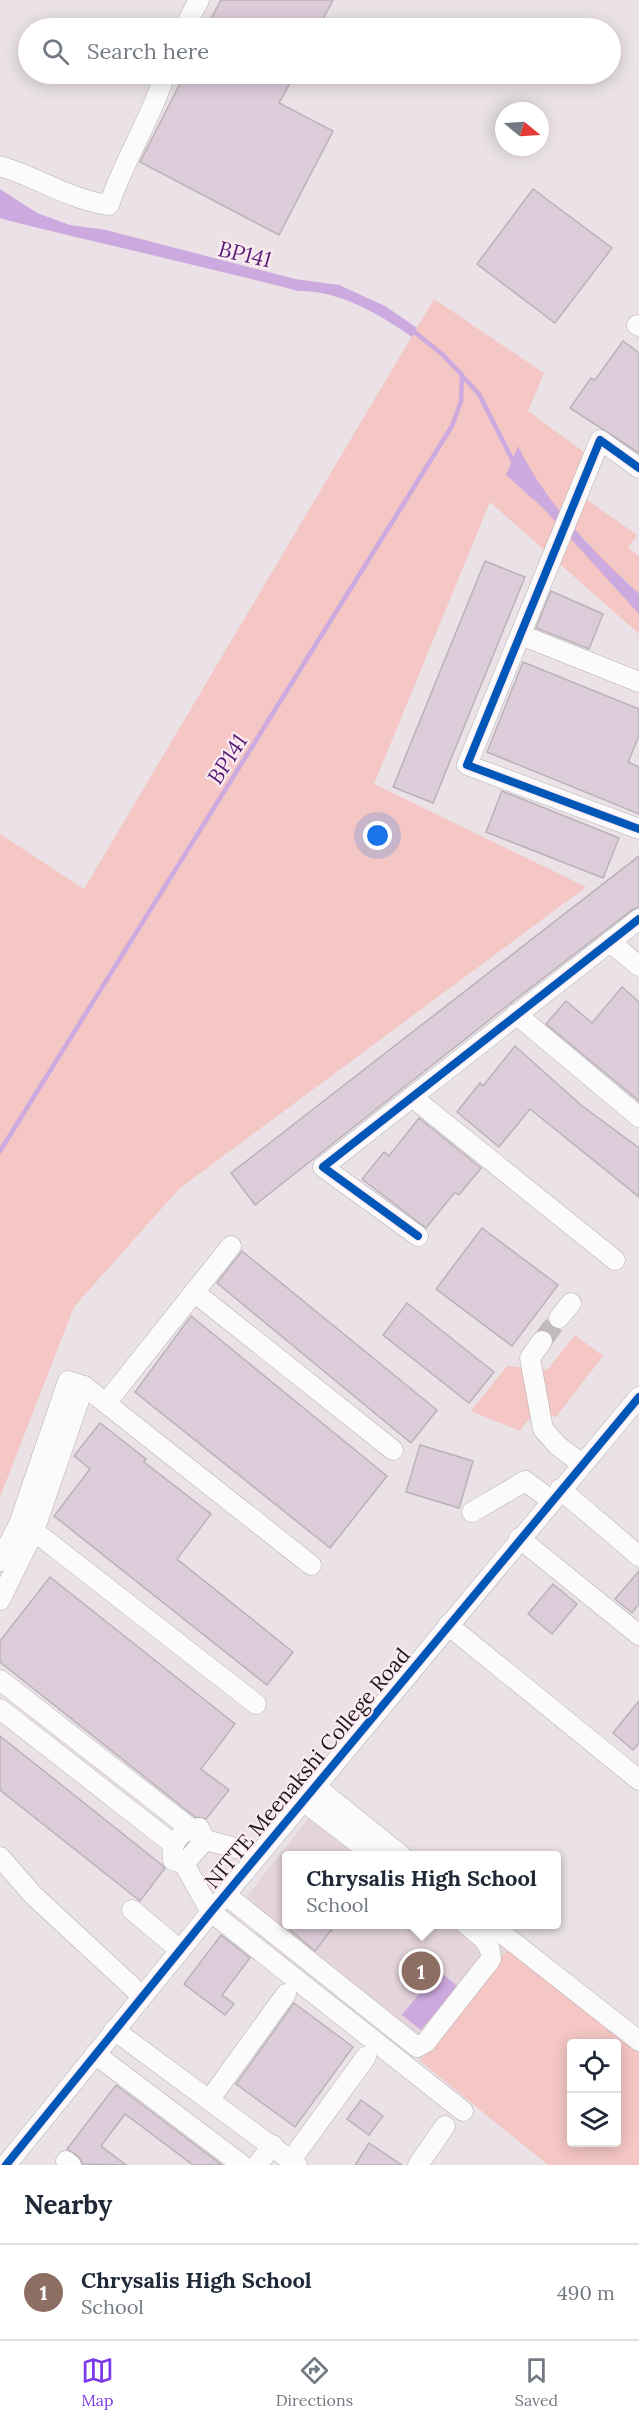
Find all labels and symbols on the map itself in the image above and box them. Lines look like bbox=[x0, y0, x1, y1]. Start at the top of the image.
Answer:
north arrow bbox=[495, 102, 549, 156]
water label: BP141 bbox=[216, 234, 274, 274]
water label: BP141 bbox=[201, 729, 253, 789]
your location bbox=[363, 821, 392, 850]
street label: NITTE Meenakshi College Road bbox=[198, 1642, 416, 1894]
pin: 1 bbox=[402, 1948, 440, 1994]

